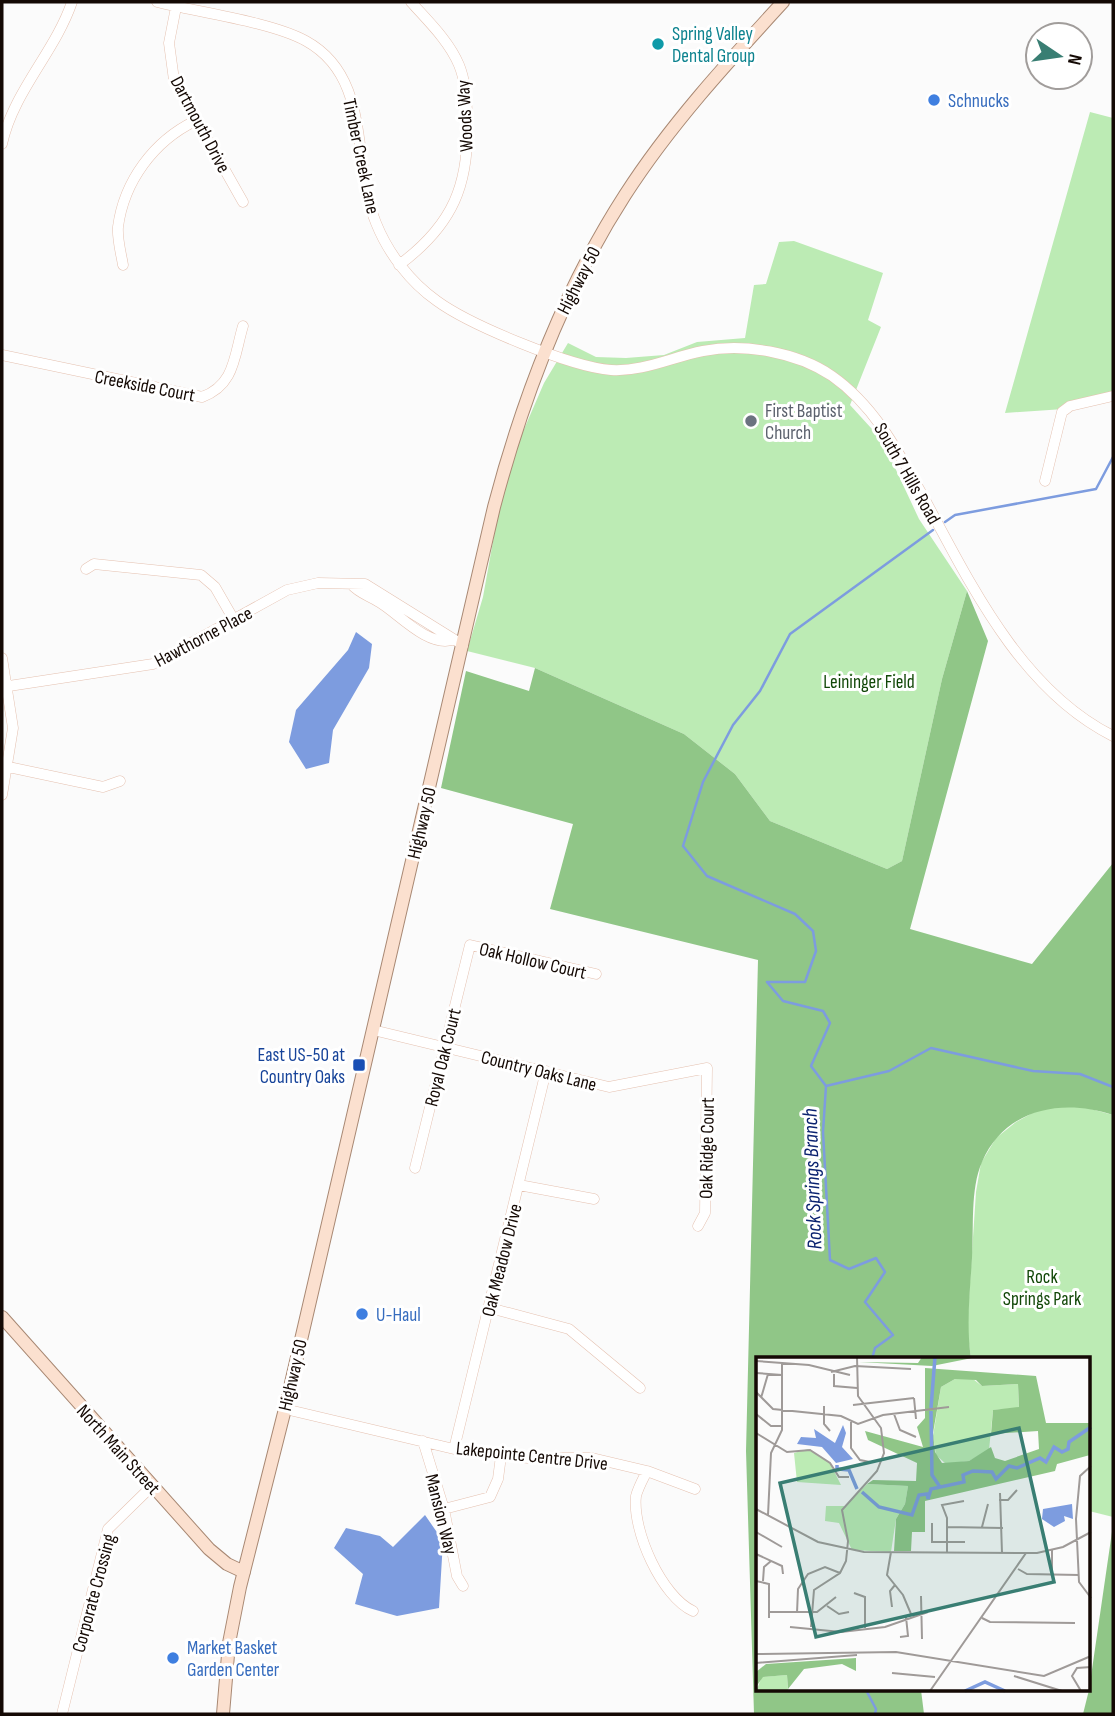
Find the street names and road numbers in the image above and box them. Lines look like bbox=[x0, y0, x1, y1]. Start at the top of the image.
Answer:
street label: Dartmouth Drive bbox=[165, 72, 235, 177]
street label: Woods Way bbox=[452, 79, 479, 152]
street label: Timber Creek Lane bbox=[337, 97, 384, 216]
street label: Highway 50 bbox=[553, 243, 606, 318]
street label: Creekside Court bbox=[93, 365, 197, 408]
street label: South 7 Hills Road bbox=[868, 419, 945, 529]
street label: Hawthorne Place bbox=[151, 602, 257, 673]
street label: Highway 50 bbox=[403, 785, 442, 861]
street label: Oak Hollow Court bbox=[477, 938, 589, 985]
street label: Royal Oak Court bbox=[420, 1006, 467, 1109]
street label: Country Oaks Lane bbox=[478, 1046, 599, 1097]
street label: Oak Ridge Court bbox=[695, 1097, 720, 1199]
street label: Oak Meadow Drive bbox=[477, 1201, 528, 1319]
street label: Highway 50 bbox=[274, 1337, 313, 1413]
street label: North Main Street bbox=[71, 1400, 165, 1500]
street label: Lakepointe Centre Drive bbox=[455, 1437, 609, 1476]
street label: Mansion Way bbox=[419, 1472, 462, 1558]
street label: Corporate Crossing bbox=[68, 1531, 121, 1655]

